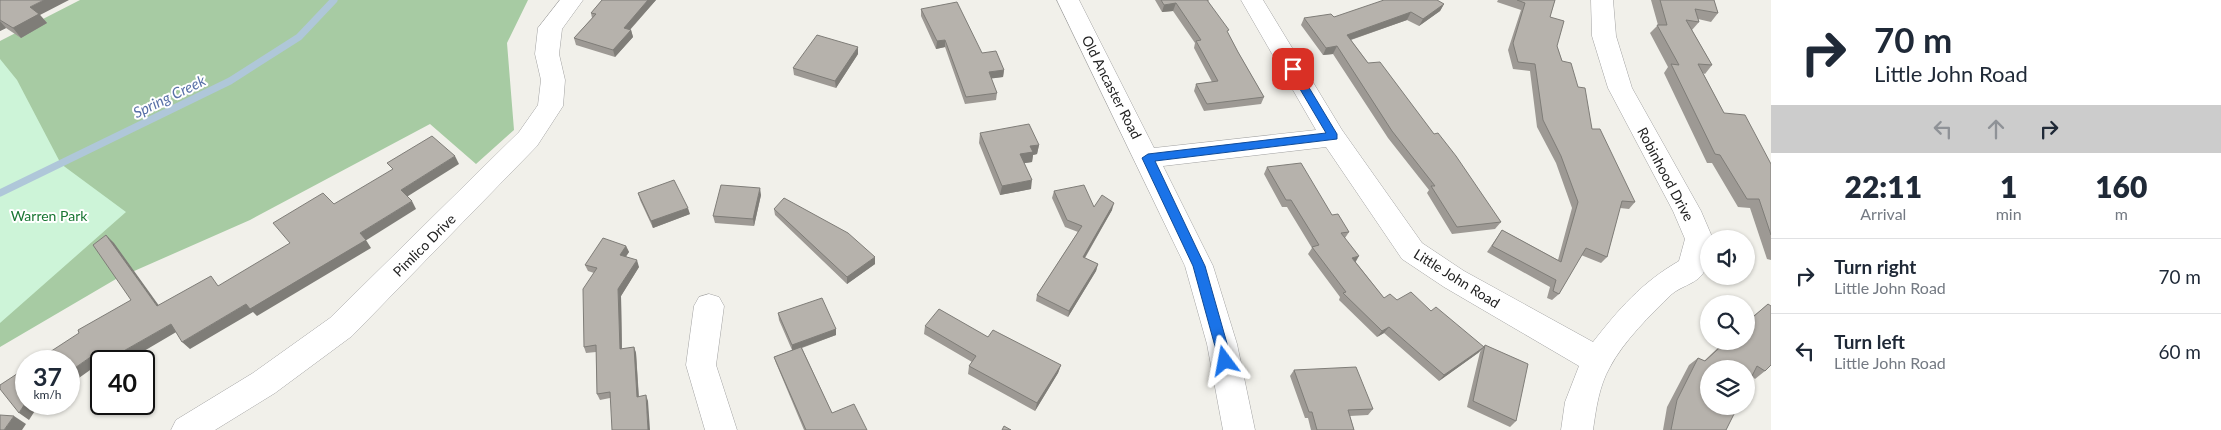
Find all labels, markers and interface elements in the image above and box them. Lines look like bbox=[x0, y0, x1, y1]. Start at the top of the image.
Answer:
text: 70 m bbox=[1874, 18, 1952, 60]
icon: right bbox=[1791, 20, 1856, 85]
street label: Old Ancaster Road bbox=[1079, 32, 1145, 142]
pin bbox=[1272, 48, 1314, 90]
icon: arrive bbox=[1279, 55, 1307, 83]
text: Little John Road bbox=[1874, 60, 2028, 87]
water label: Spring Creek bbox=[130, 70, 209, 121]
icon: left bbox=[1929, 115, 1957, 143]
icon: ahead bbox=[1982, 115, 2010, 143]
icon: right bbox=[2035, 115, 2063, 143]
street label: Robinhood Drive bbox=[1634, 124, 1698, 224]
text: 22:11 bbox=[1845, 168, 1922, 204]
text: 1 bbox=[2000, 168, 2017, 204]
text: 160 bbox=[2095, 168, 2147, 204]
text: Arrival bbox=[1860, 204, 1906, 223]
text: min bbox=[1996, 204, 2022, 223]
text: m bbox=[2115, 204, 2128, 223]
park label: Warren Park bbox=[11, 207, 88, 224]
street label: Pimlico Drive bbox=[389, 210, 459, 280]
map controls bbox=[1700, 230, 1755, 415]
button: sound bbox=[1700, 230, 1755, 285]
street label: Little John Road bbox=[1411, 245, 1503, 311]
text: Turn right bbox=[1834, 255, 1916, 278]
icon: right bbox=[1791, 262, 1819, 290]
text: 70 m bbox=[2158, 265, 2201, 288]
text: Little John Road bbox=[1834, 278, 1946, 297]
button: search bbox=[1700, 295, 1755, 350]
text: Turn left bbox=[1834, 330, 1905, 353]
position arrow bbox=[1198, 334, 1250, 386]
icon: left bbox=[1791, 337, 1819, 365]
text: 60 m bbox=[2158, 340, 2201, 363]
speed limit sign: 40 bbox=[90, 350, 155, 415]
text: Little John Road bbox=[1834, 353, 1946, 372]
button: layers bbox=[1700, 360, 1755, 415]
text: 37 bbox=[33, 361, 62, 391]
text: km/h bbox=[33, 387, 62, 402]

